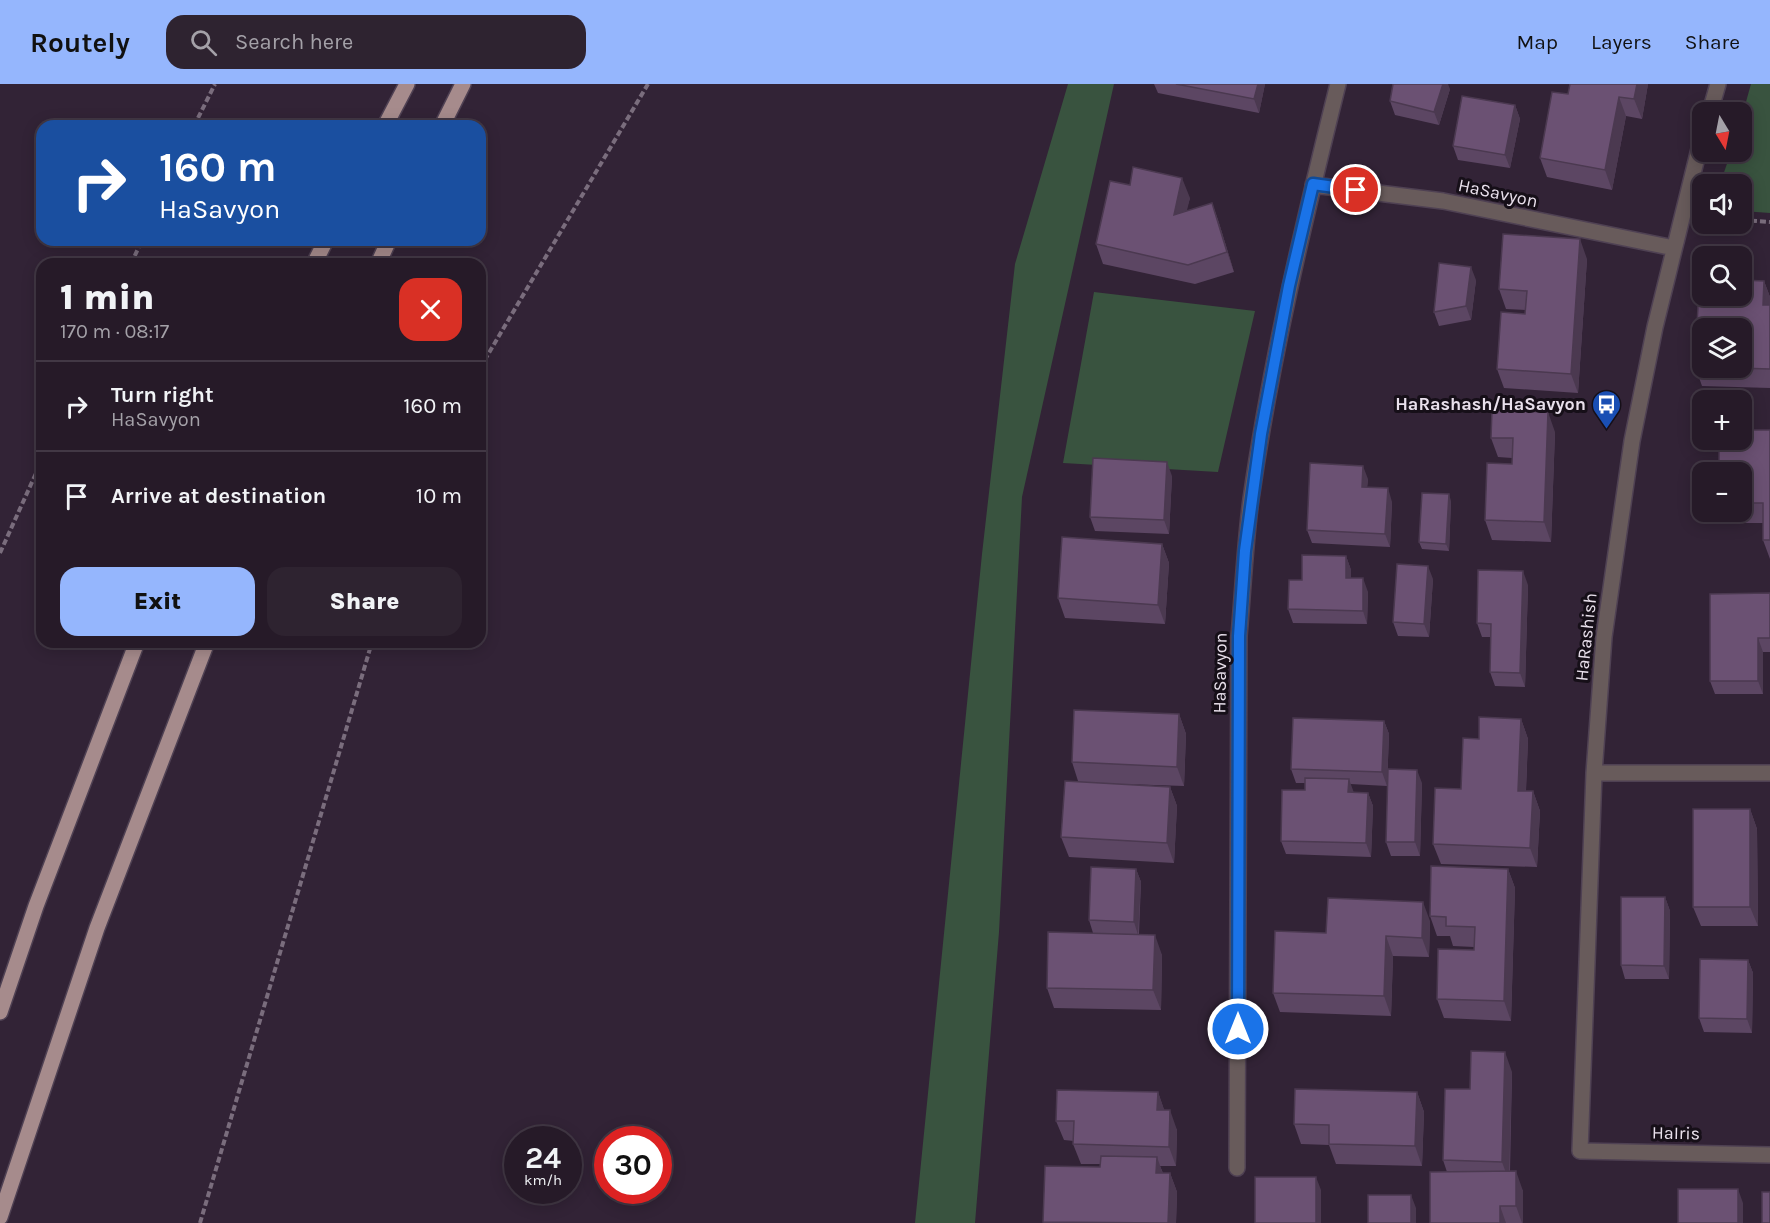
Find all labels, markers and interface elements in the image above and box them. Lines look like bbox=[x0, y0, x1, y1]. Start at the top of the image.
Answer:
search box bbox=[166, 15, 586, 69]
text: Routely bbox=[30, 26, 130, 59]
icon: search bbox=[187, 26, 220, 59]
text: Search here bbox=[235, 29, 353, 55]
text: Map bbox=[1516, 30, 1558, 54]
text: Layers bbox=[1591, 30, 1652, 54]
text: Share bbox=[1685, 30, 1740, 54]
north arrow bbox=[1692, 102, 1752, 162]
map controls bbox=[1692, 102, 1752, 522]
text: 160 m bbox=[159, 142, 277, 192]
icon: right bbox=[60, 144, 138, 222]
pin bbox=[1330, 164, 1381, 215]
icon: arrive bbox=[1339, 173, 1372, 206]
street label: HaSavyon bbox=[1456, 174, 1540, 212]
button: sound bbox=[1692, 174, 1752, 234]
text: HaSavyon bbox=[159, 193, 280, 225]
button: search bbox=[1692, 246, 1752, 306]
text: 1 min bbox=[60, 276, 154, 318]
button: close bbox=[399, 278, 462, 341]
button: layers bbox=[1692, 318, 1752, 378]
text: 170 m · 08:17 bbox=[60, 320, 169, 343]
text: Turn right bbox=[111, 382, 214, 408]
bus stop icon: HaRashash/HaSavyon bbox=[1591, 388, 1623, 430]
icon: right bbox=[60, 390, 93, 423]
button: + bbox=[1692, 390, 1752, 450]
text: 160 m bbox=[403, 393, 462, 419]
place label: HaRashash/HaSavyon bbox=[1395, 393, 1586, 415]
text: HaSavyon bbox=[111, 408, 201, 431]
button: − bbox=[1692, 462, 1752, 522]
icon: arrive bbox=[60, 480, 93, 513]
text: Arrive at destination bbox=[111, 483, 326, 509]
text: 10 m bbox=[416, 483, 462, 509]
button: Exit bbox=[60, 567, 255, 636]
button: Share bbox=[267, 567, 462, 636]
street label: HaRashish bbox=[1570, 592, 1602, 682]
street label: HaSavyon bbox=[1208, 632, 1232, 714]
position arrow bbox=[1206, 997, 1270, 1061]
street label: HaIris bbox=[1652, 1122, 1700, 1144]
speed limit sign: 30 bbox=[594, 1126, 672, 1204]
text: 24 bbox=[525, 1140, 561, 1176]
text: km/h bbox=[524, 1171, 562, 1189]

